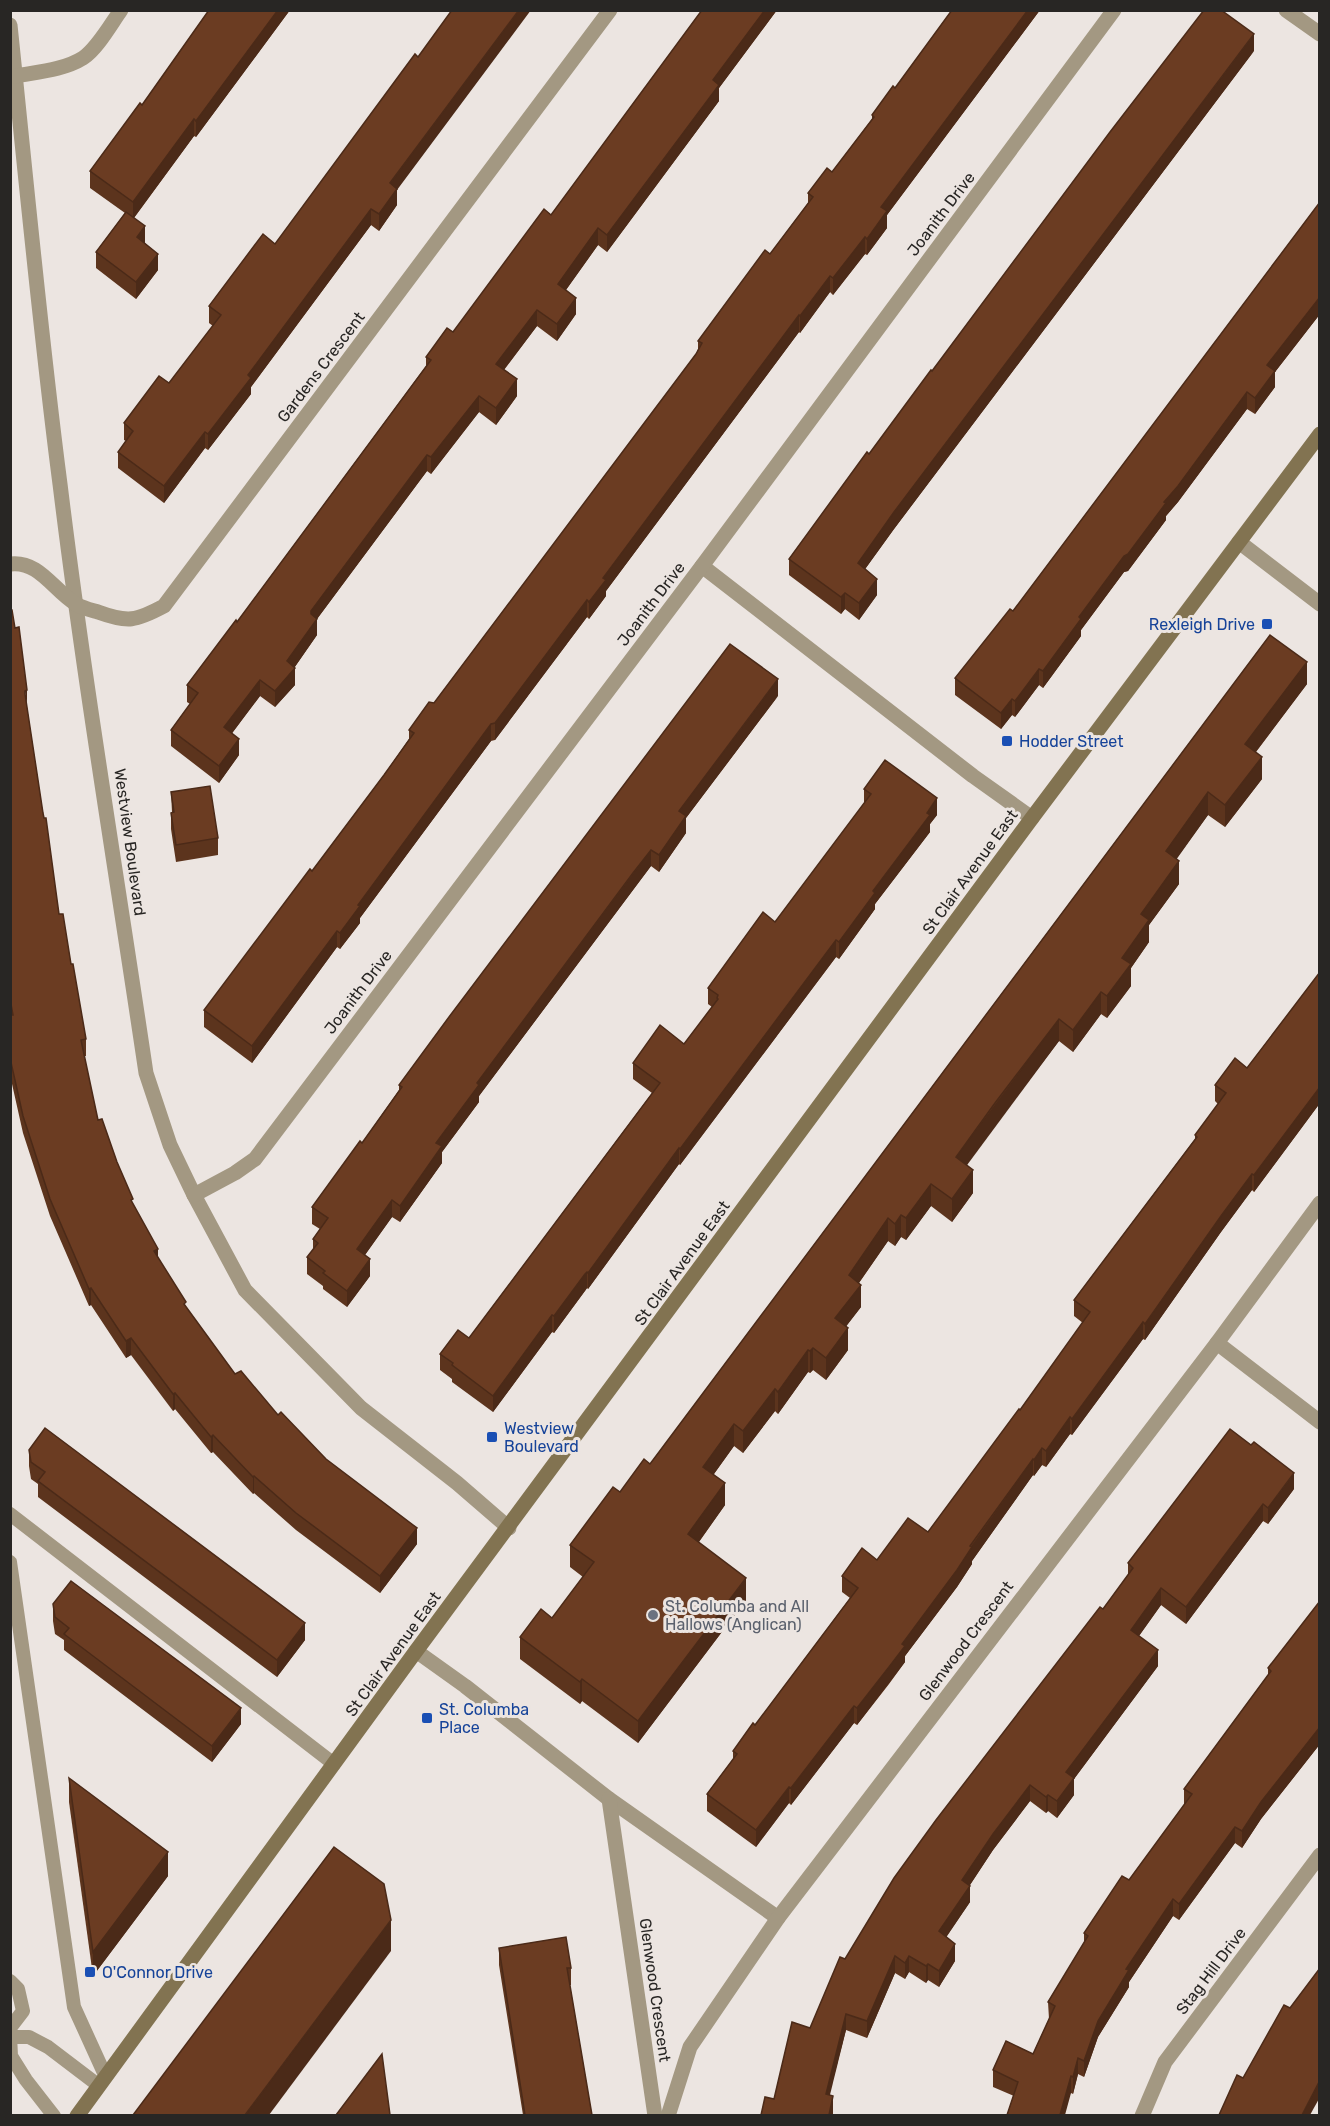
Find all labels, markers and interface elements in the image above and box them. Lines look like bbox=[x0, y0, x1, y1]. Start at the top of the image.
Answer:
street label: Joanith Drive bbox=[903, 168, 979, 260]
street label: Gardens Crescent bbox=[273, 308, 369, 426]
street label: Joanith Drive bbox=[613, 558, 689, 650]
place label: Rexleigh Drive bbox=[1149, 615, 1255, 634]
marker: Rexleigh Drive bbox=[1260, 617, 1274, 631]
place label: Hodder Street bbox=[1019, 732, 1124, 751]
marker: Hodder Street bbox=[1000, 734, 1014, 748]
street label: Westview Boulevard bbox=[110, 767, 150, 917]
street label: St Clair Avenue East bbox=[918, 806, 1022, 938]
street label: Joanith Drive bbox=[320, 946, 396, 1038]
street label: St Clair Avenue East bbox=[630, 1197, 734, 1329]
place label: Westview Boulevard bbox=[504, 1419, 579, 1456]
marker: Westview Boulevard bbox=[485, 1430, 499, 1444]
street label: Glenwood Crescent bbox=[915, 1577, 1017, 1705]
street label: St Clair Avenue East bbox=[341, 1588, 445, 1720]
place label: St. Columba and All Hallows (Anglican) bbox=[665, 1597, 809, 1634]
marker: St. Columba and All Hallows (Anglican) bbox=[646, 1608, 660, 1622]
place label: St. Columba Place bbox=[439, 1700, 529, 1737]
marker: St. Columba Place bbox=[420, 1711, 434, 1725]
street label: Glenwood Crescent bbox=[635, 1917, 675, 2063]
street label: Stag Hill Drive bbox=[1172, 1924, 1250, 2018]
place label: O'Connor Drive bbox=[102, 1963, 213, 1982]
marker: O'Connor Drive bbox=[83, 1965, 97, 1979]

